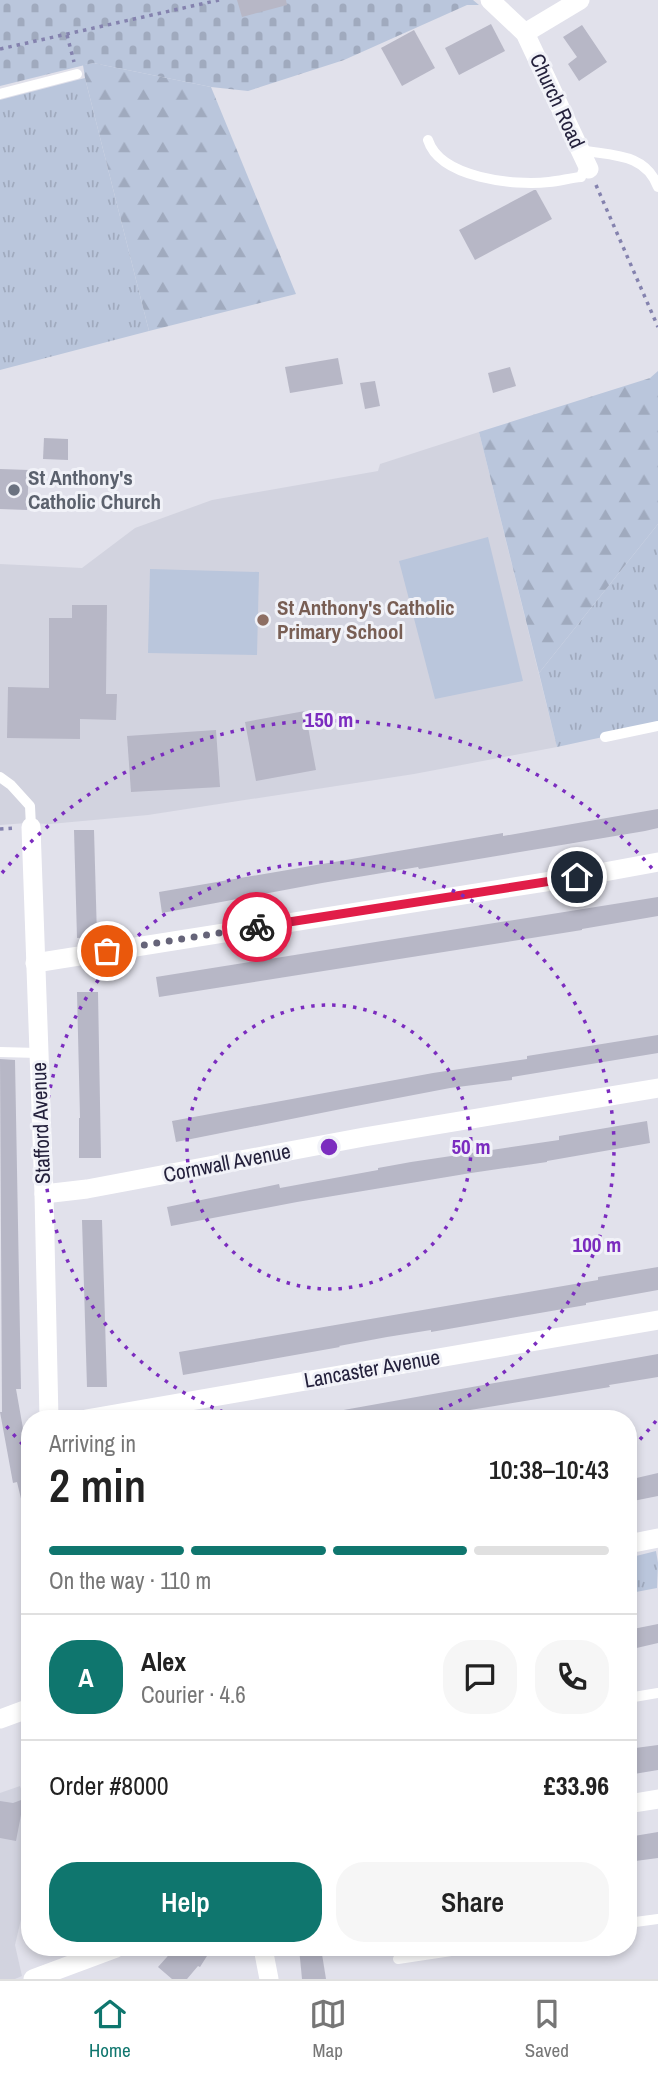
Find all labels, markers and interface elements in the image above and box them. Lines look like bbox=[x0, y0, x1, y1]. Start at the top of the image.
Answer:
street label: Church Road bbox=[523, 49, 592, 153]
place label: St Anthony's Catholic Church bbox=[28, 463, 161, 516]
marker: St Anthony's Catholic Church bbox=[6, 482, 22, 498]
place label: St Anthony's Catholic Primary School bbox=[277, 593, 455, 646]
marker: St Anthony's Catholic Primary School bbox=[255, 612, 271, 628]
text: 150 m bbox=[305, 705, 353, 734]
pin bbox=[547, 847, 607, 907]
icon: home bbox=[558, 858, 596, 896]
courier bbox=[222, 892, 292, 962]
icon: bike bbox=[238, 908, 276, 946]
pin bbox=[77, 921, 137, 981]
icon: bag bbox=[88, 932, 126, 970]
street label: Stafford Avenue bbox=[24, 1062, 57, 1184]
text: 50 m bbox=[451, 1132, 491, 1161]
centre of rings bbox=[317, 1135, 341, 1159]
street label: Cornwall Avenue bbox=[161, 1136, 293, 1189]
text: 100 m bbox=[573, 1230, 621, 1259]
street label: Lancaster Avenue bbox=[302, 1342, 442, 1395]
text: Arriving in bbox=[49, 1428, 136, 1459]
text: 10:38–10:43 bbox=[489, 1452, 609, 1487]
text: 2 min bbox=[49, 1454, 146, 1516]
text: On the way · 110 m bbox=[49, 1565, 211, 1596]
button: chat bbox=[443, 1640, 517, 1714]
button: phone bbox=[535, 1640, 609, 1714]
text: Alex bbox=[141, 1644, 186, 1679]
text: A bbox=[78, 1660, 94, 1695]
text: Courier · 4.6 bbox=[141, 1679, 246, 1710]
text: Order #8000 bbox=[49, 1768, 169, 1803]
text: £33.96 bbox=[544, 1768, 609, 1803]
button: Help bbox=[49, 1862, 322, 1942]
button: Share bbox=[336, 1862, 609, 1942]
tab: Home bbox=[89, 1995, 131, 2063]
tab: Map bbox=[309, 1995, 347, 2063]
tab: Saved bbox=[525, 1995, 569, 2063]

